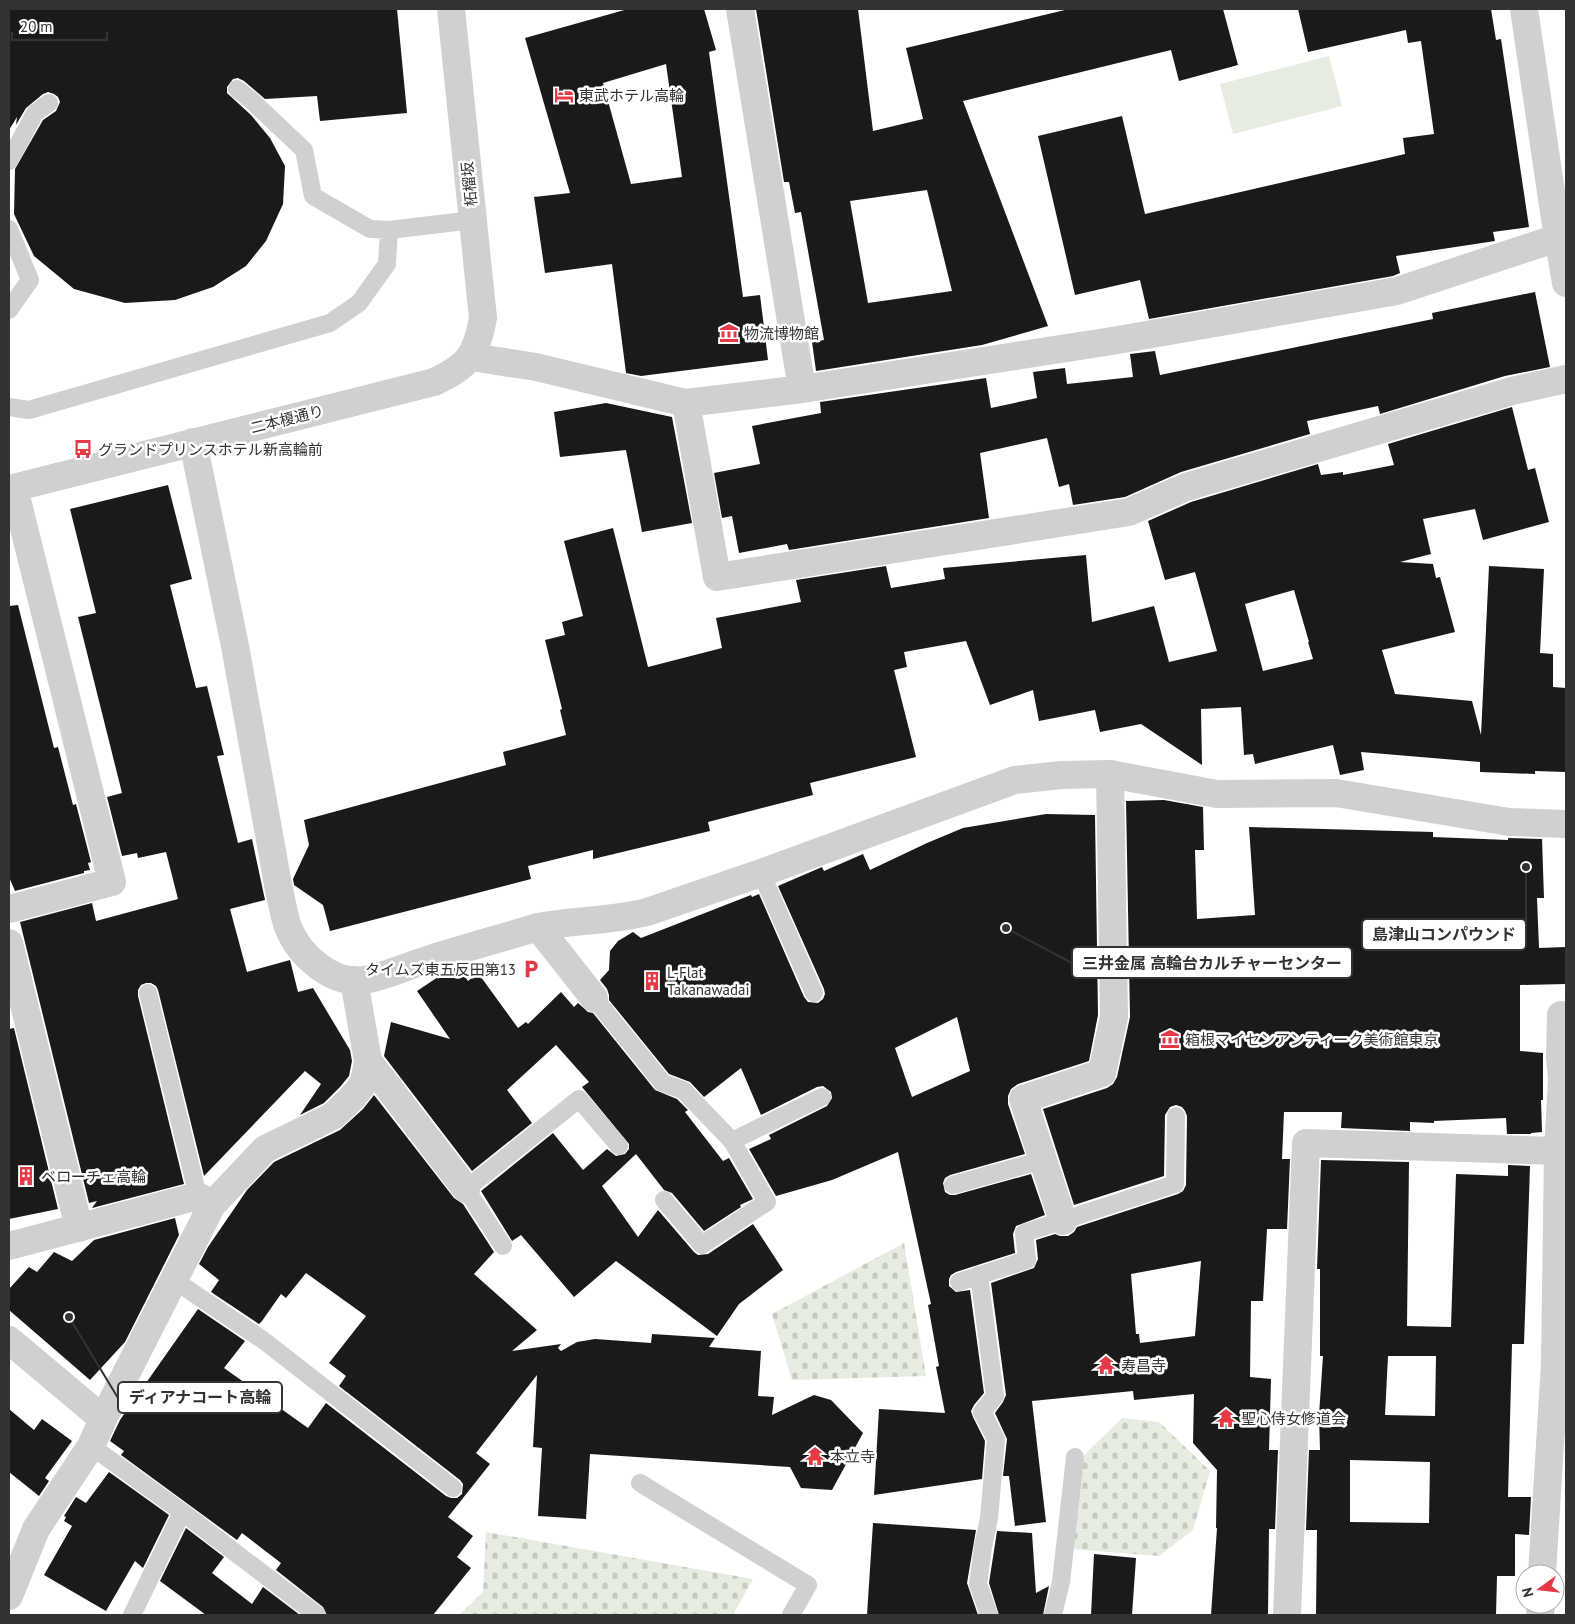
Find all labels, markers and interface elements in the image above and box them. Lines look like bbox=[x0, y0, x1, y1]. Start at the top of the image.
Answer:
scale bar bbox=[12, 10, 108, 42]
text: 20 m bbox=[20, 17, 53, 36]
hotel icon: 東武ホテル高輪 bbox=[553, 84, 575, 106]
place label: 東武ホテル高輪 bbox=[579, 86, 684, 105]
street label: 柘榴坂 bbox=[457, 161, 481, 207]
museum icon: 物流博物館 bbox=[718, 322, 740, 344]
place label: 物流博物館 bbox=[744, 324, 819, 343]
street label: 二本榎通り bbox=[248, 401, 326, 437]
bus stop icon: グランドプリンスホテル新高輪前 bbox=[72, 438, 94, 460]
place label: グランドプリンスホテル新高輪前 bbox=[98, 440, 323, 459]
callout: 島津山コンパウンド bbox=[1362, 919, 1526, 950]
text: 島津山コンパウンド bbox=[1372, 924, 1516, 944]
callout: 三井金属 高輪台カルチャーセンター bbox=[1072, 947, 1352, 978]
text: 三井金属 高輪台カルチャーセンター bbox=[1082, 953, 1342, 973]
parking icon: タイムズ東五反田第13 bbox=[520, 958, 542, 980]
place label: タイムズ東五反田第13 bbox=[365, 960, 516, 979]
place label: L-Flat Takanawadai bbox=[667, 963, 749, 999]
building icon: L-Flat Takanawadai bbox=[641, 970, 663, 992]
museum icon: 箱根マイセンアンティーク美術館東京 bbox=[1159, 1028, 1181, 1050]
place label: 箱根マイセンアンティーク美術館東京 bbox=[1185, 1030, 1439, 1049]
building icon: ベローチェ高輪 bbox=[15, 1165, 37, 1187]
place label: ベローチェ高輪 bbox=[41, 1167, 146, 1186]
temple icon: 寿昌寺 bbox=[1095, 1354, 1117, 1376]
place label: 寿昌寺 bbox=[1121, 1356, 1166, 1375]
callout: ディアナコート高輪 bbox=[118, 1382, 282, 1413]
text: ディアナコート高輪 bbox=[129, 1387, 271, 1407]
temple icon: 聖心侍女修道会 bbox=[1215, 1407, 1237, 1429]
place label: 聖心侍女修道会 bbox=[1241, 1409, 1346, 1428]
temple icon: 本立寺 bbox=[804, 1445, 826, 1467]
place label: 本立寺 bbox=[830, 1447, 875, 1466]
north arrow bbox=[1515, 1564, 1565, 1614]
text: N bbox=[1518, 1586, 1537, 1599]

